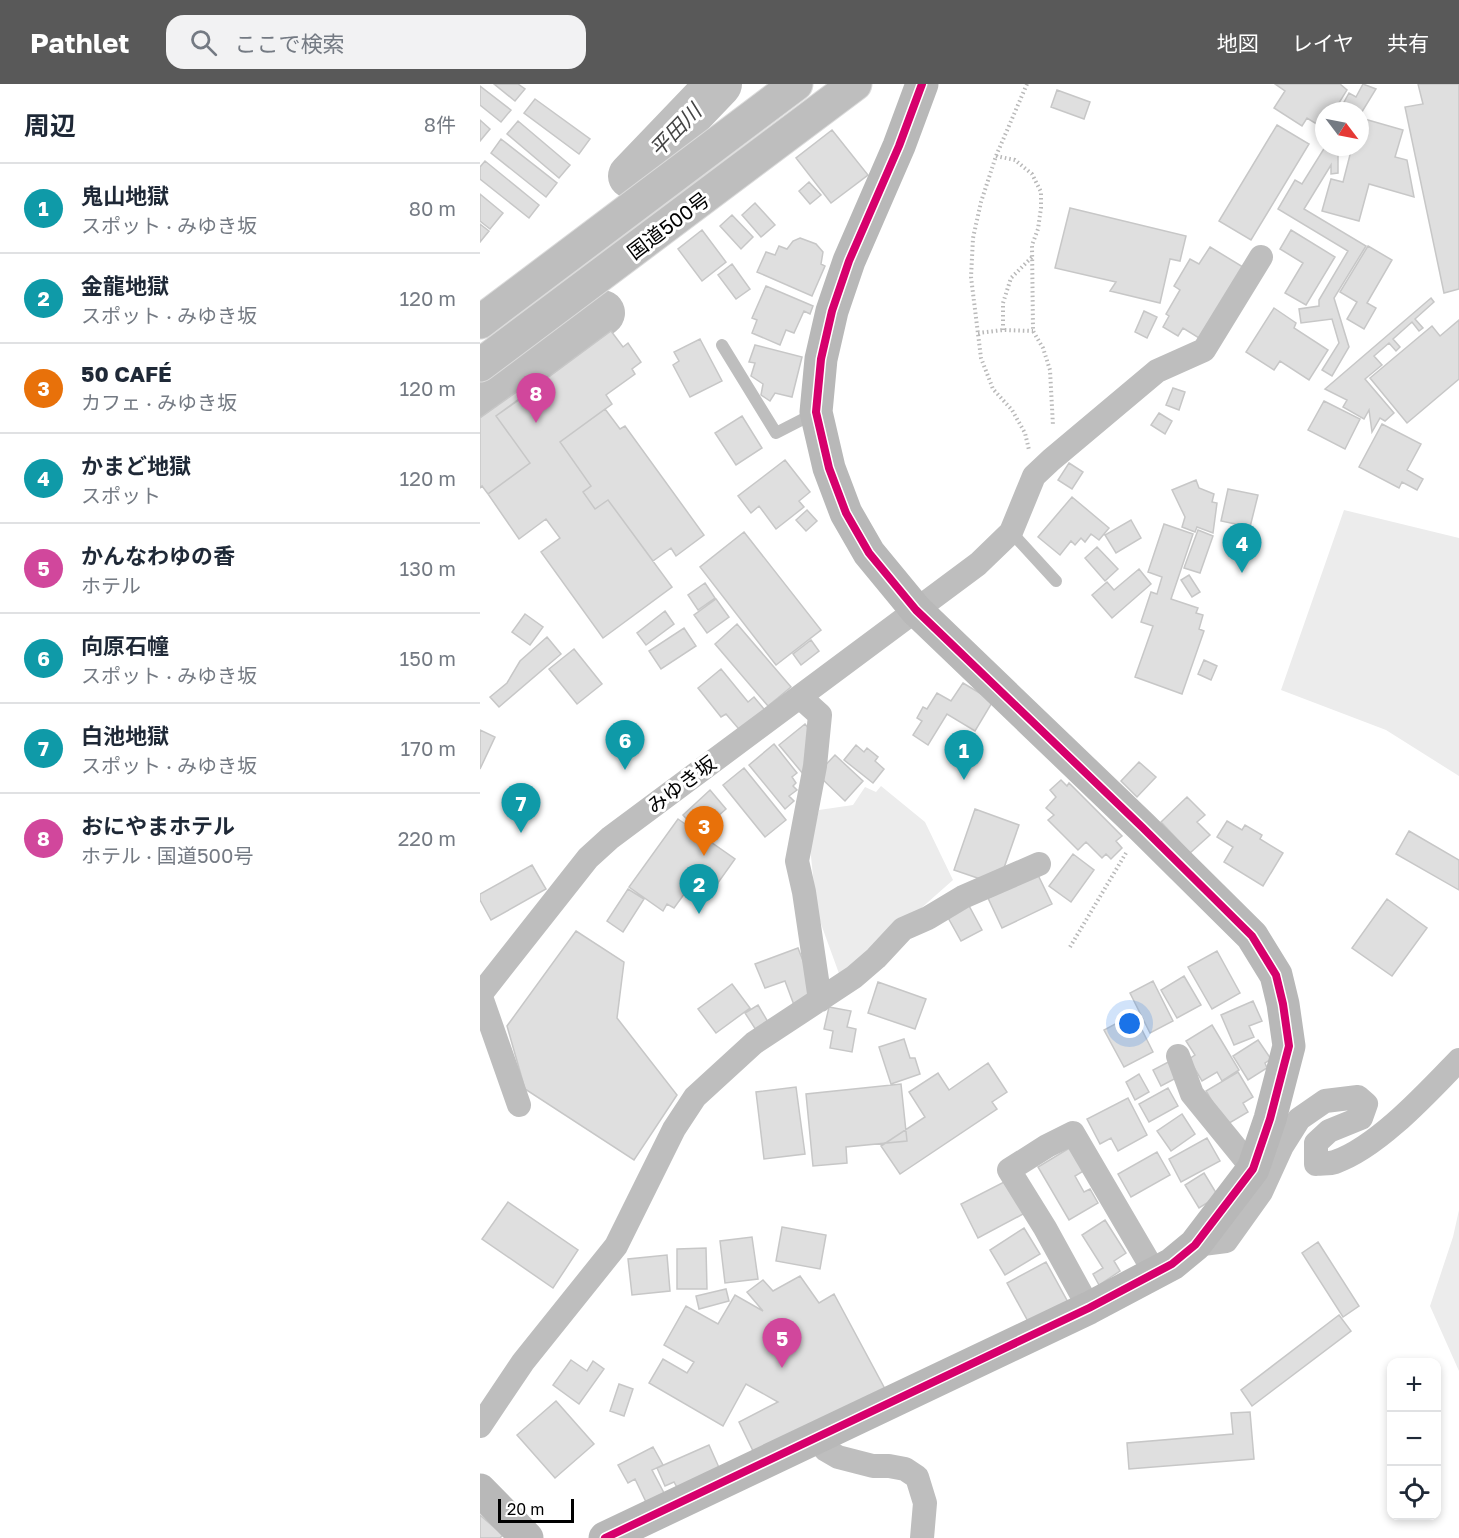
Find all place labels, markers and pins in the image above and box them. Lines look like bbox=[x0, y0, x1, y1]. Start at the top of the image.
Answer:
pin: 8 bbox=[516, 374, 556, 423]
pin: 4 bbox=[1222, 524, 1262, 573]
pin: 6 bbox=[606, 720, 644, 770]
pin: 1 bbox=[944, 730, 984, 780]
pin: 7 bbox=[502, 784, 540, 833]
pin: 3 bbox=[684, 806, 724, 856]
pin: 2 bbox=[680, 864, 718, 914]
pin: 5 bbox=[762, 1318, 802, 1368]

